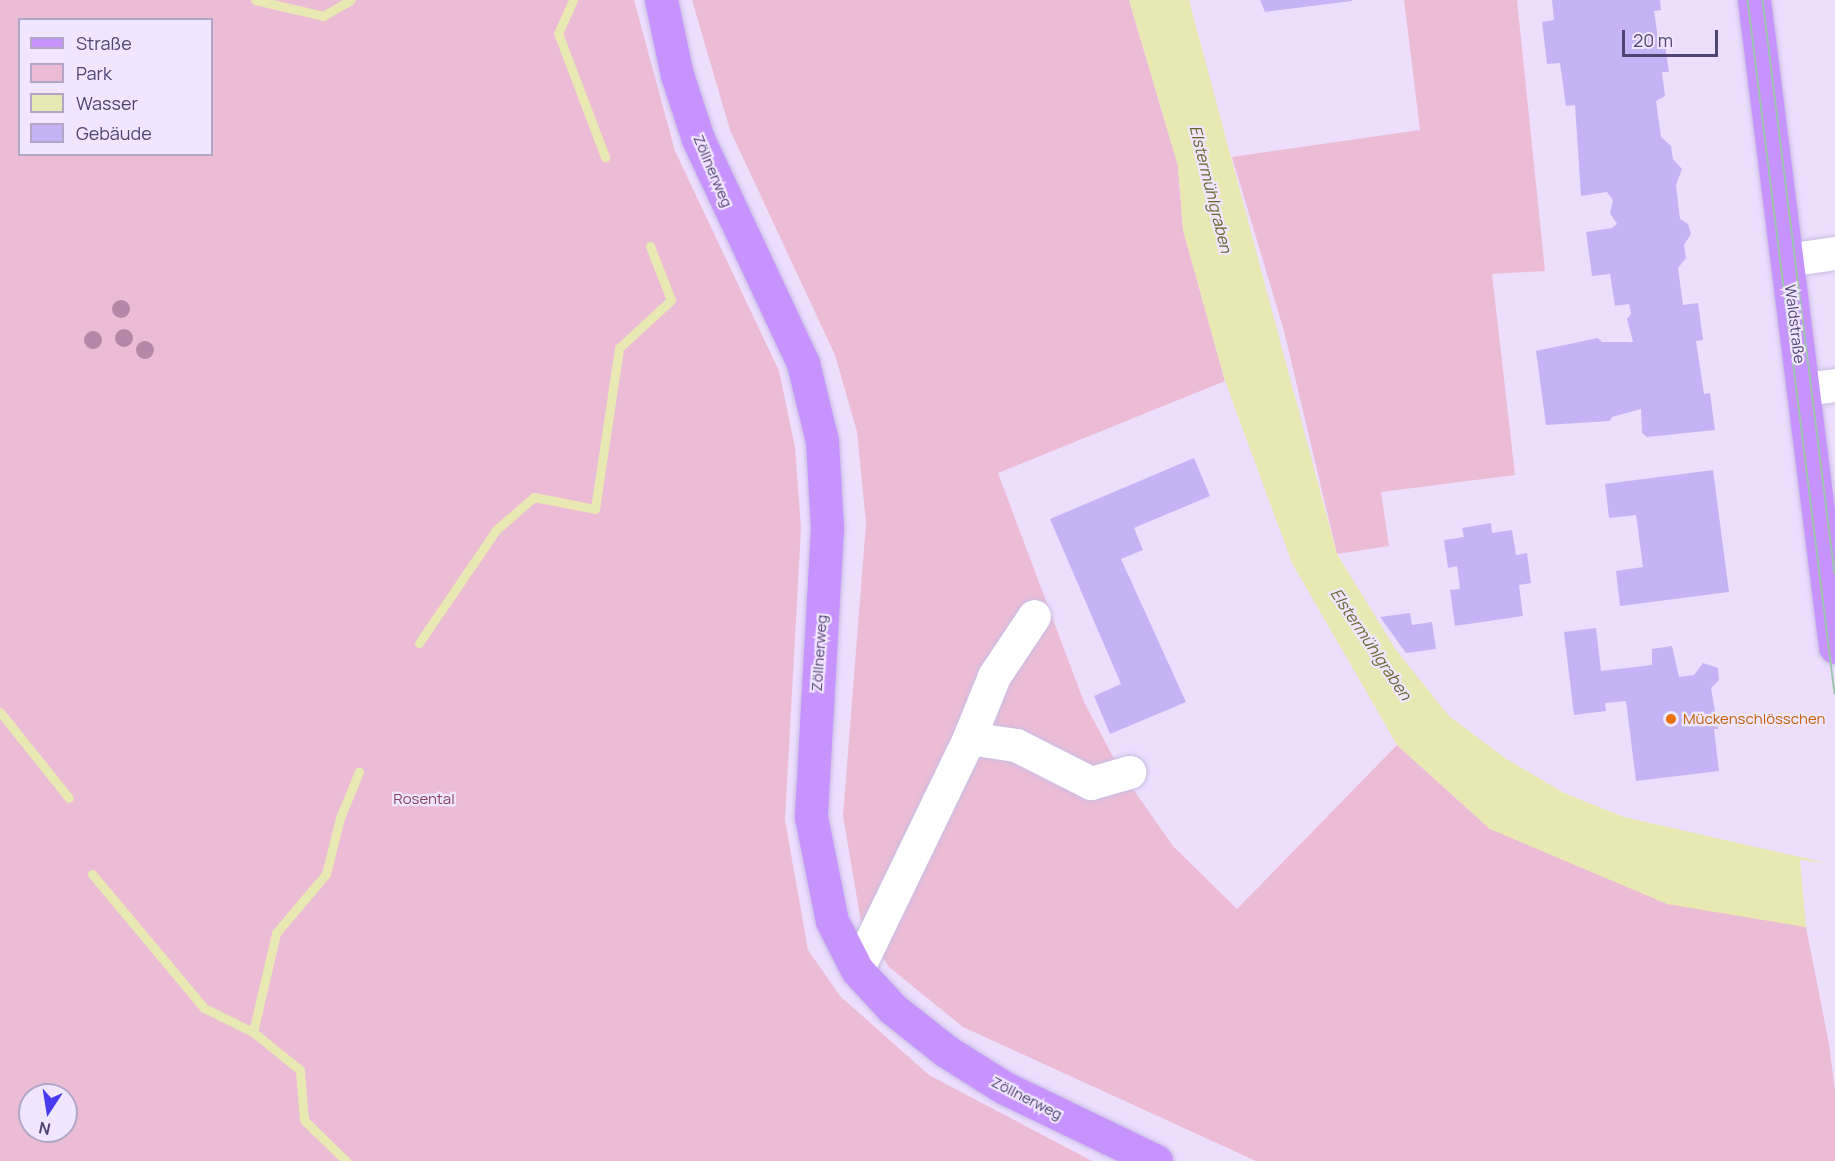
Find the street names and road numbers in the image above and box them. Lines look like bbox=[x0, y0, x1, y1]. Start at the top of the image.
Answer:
street label: Zöllnerweg bbox=[690, 132, 736, 210]
street label: Waldstraße bbox=[1781, 284, 1809, 364]
street label: Zöllnerweg bbox=[807, 614, 831, 692]
street label: Zöllnerweg bbox=[989, 1073, 1065, 1123]

